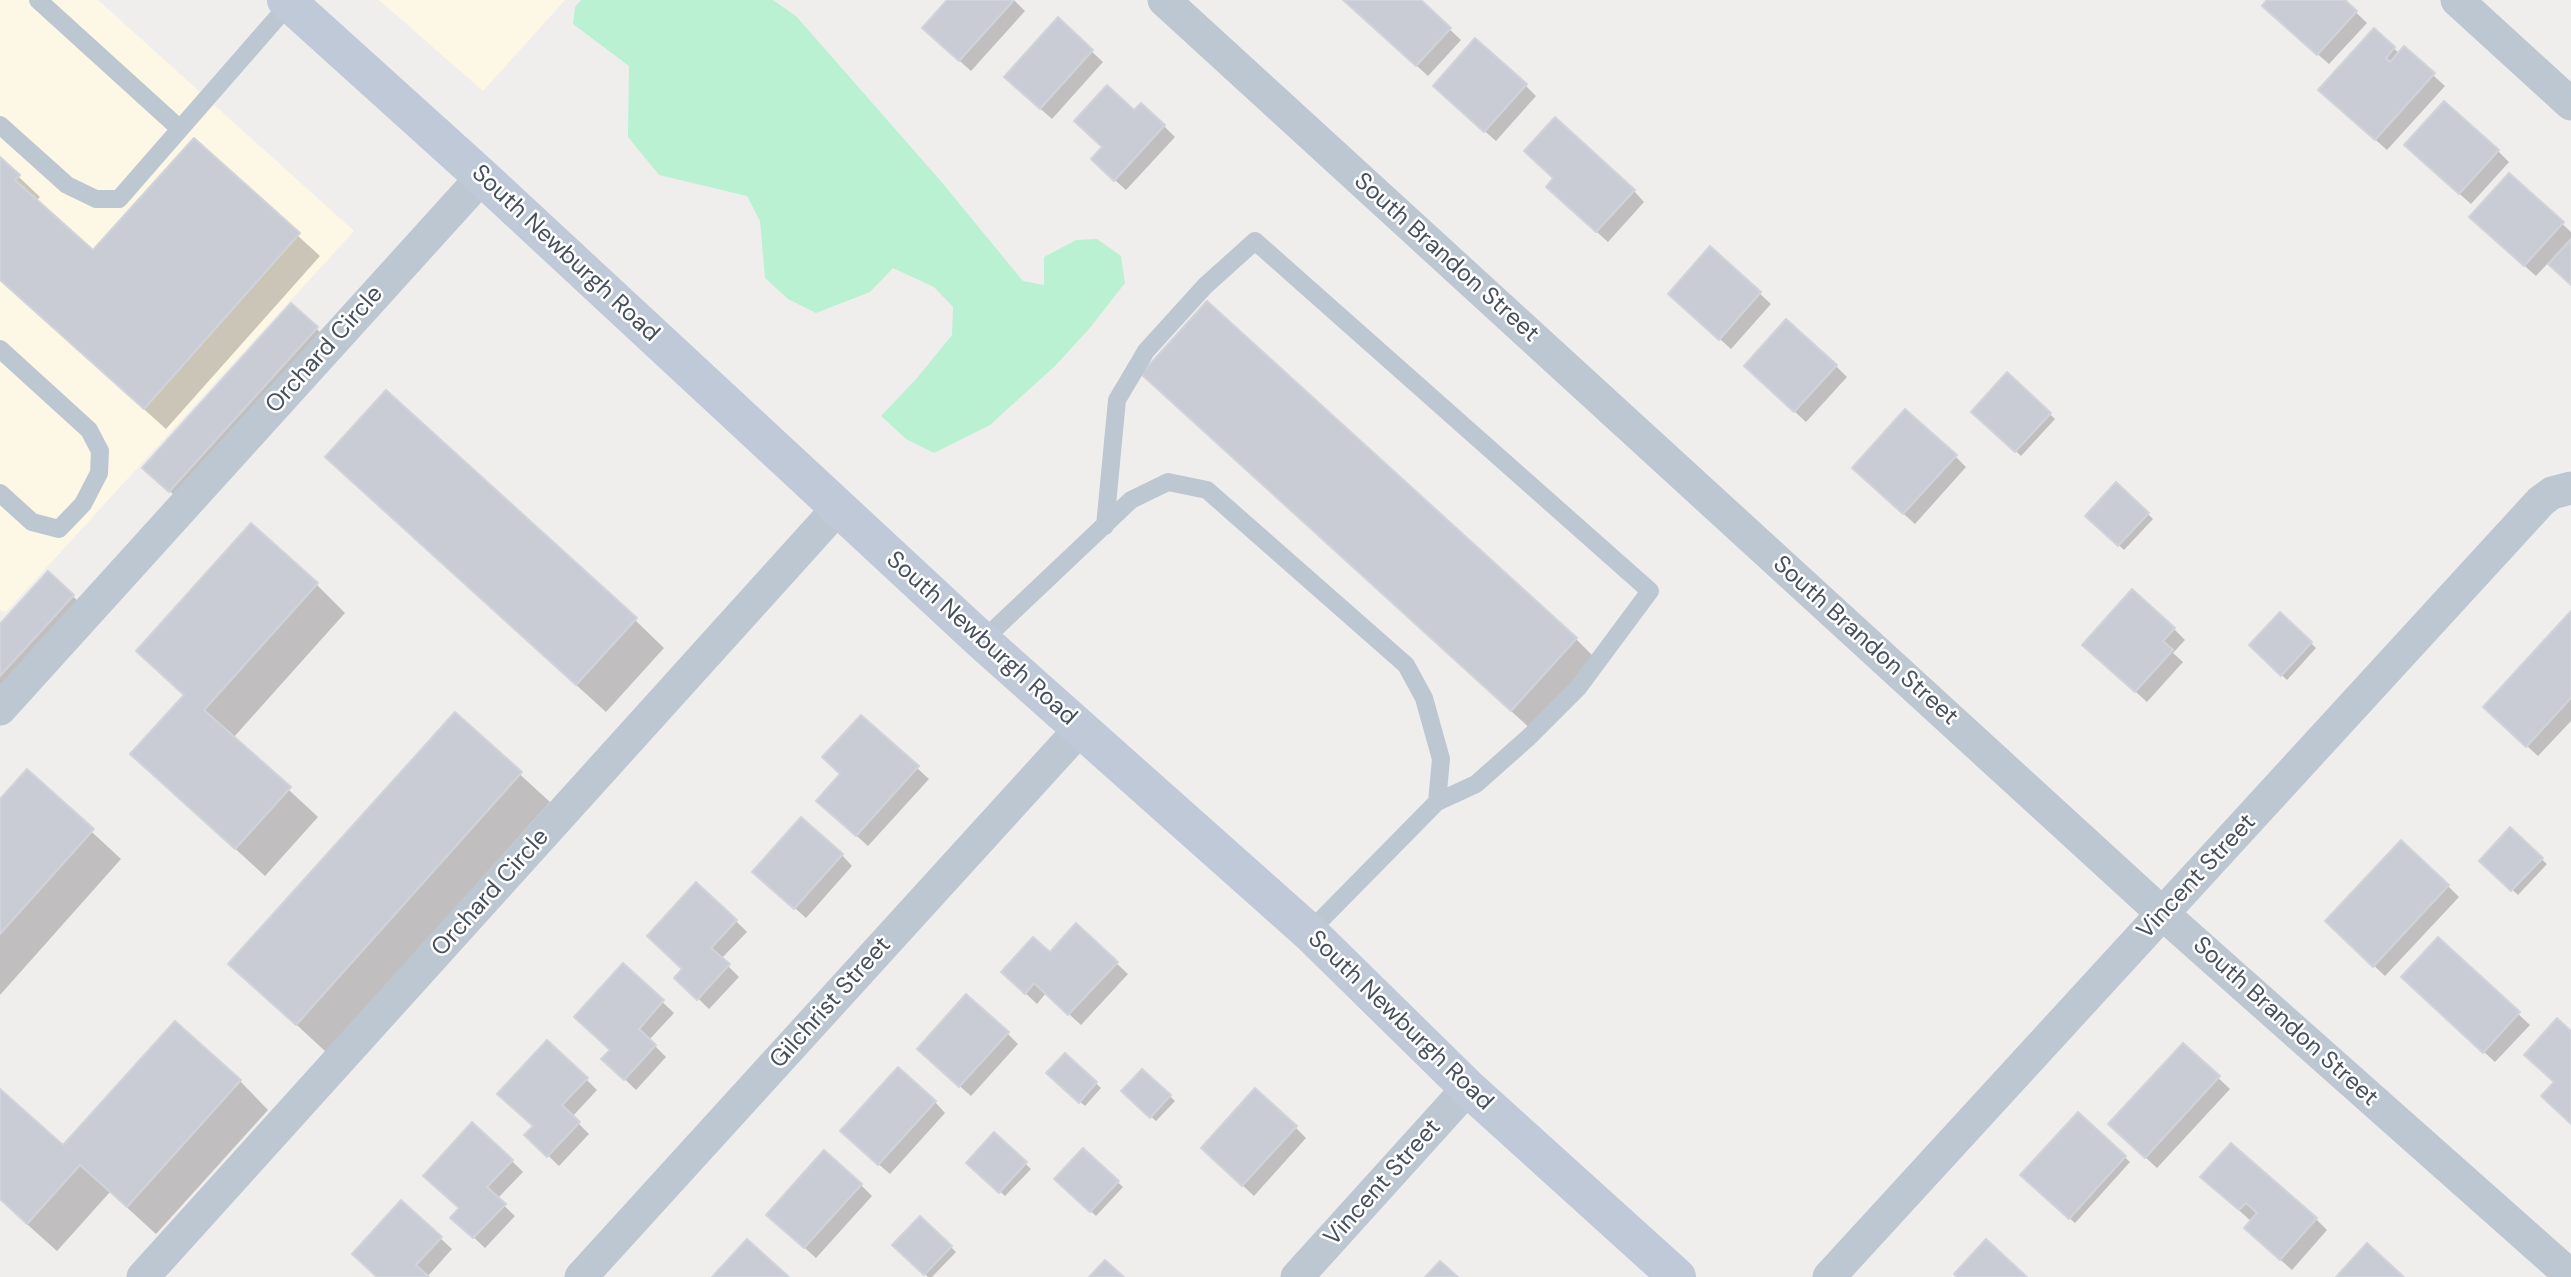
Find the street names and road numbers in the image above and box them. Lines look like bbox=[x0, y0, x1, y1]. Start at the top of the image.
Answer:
street label: South Newburgh Road bbox=[465, 159, 665, 349]
street label: South Brandon Street bbox=[1348, 167, 1544, 349]
street label: Orchard Circle bbox=[260, 280, 390, 420]
street label: South Newburgh Road bbox=[880, 546, 1082, 732]
street label: South Brandon Street bbox=[1767, 550, 1963, 732]
street label: Vincent Street bbox=[2132, 808, 2262, 946]
street label: Orchard Circle bbox=[426, 823, 556, 963]
street label: South Newburgh Road bbox=[1301, 925, 1499, 1117]
street label: Gilchrist Street bbox=[764, 931, 898, 1075]
street label: South Brandon Street bbox=[2187, 931, 2383, 1113]
street label: Vincent Street bbox=[1319, 1114, 1447, 1252]

